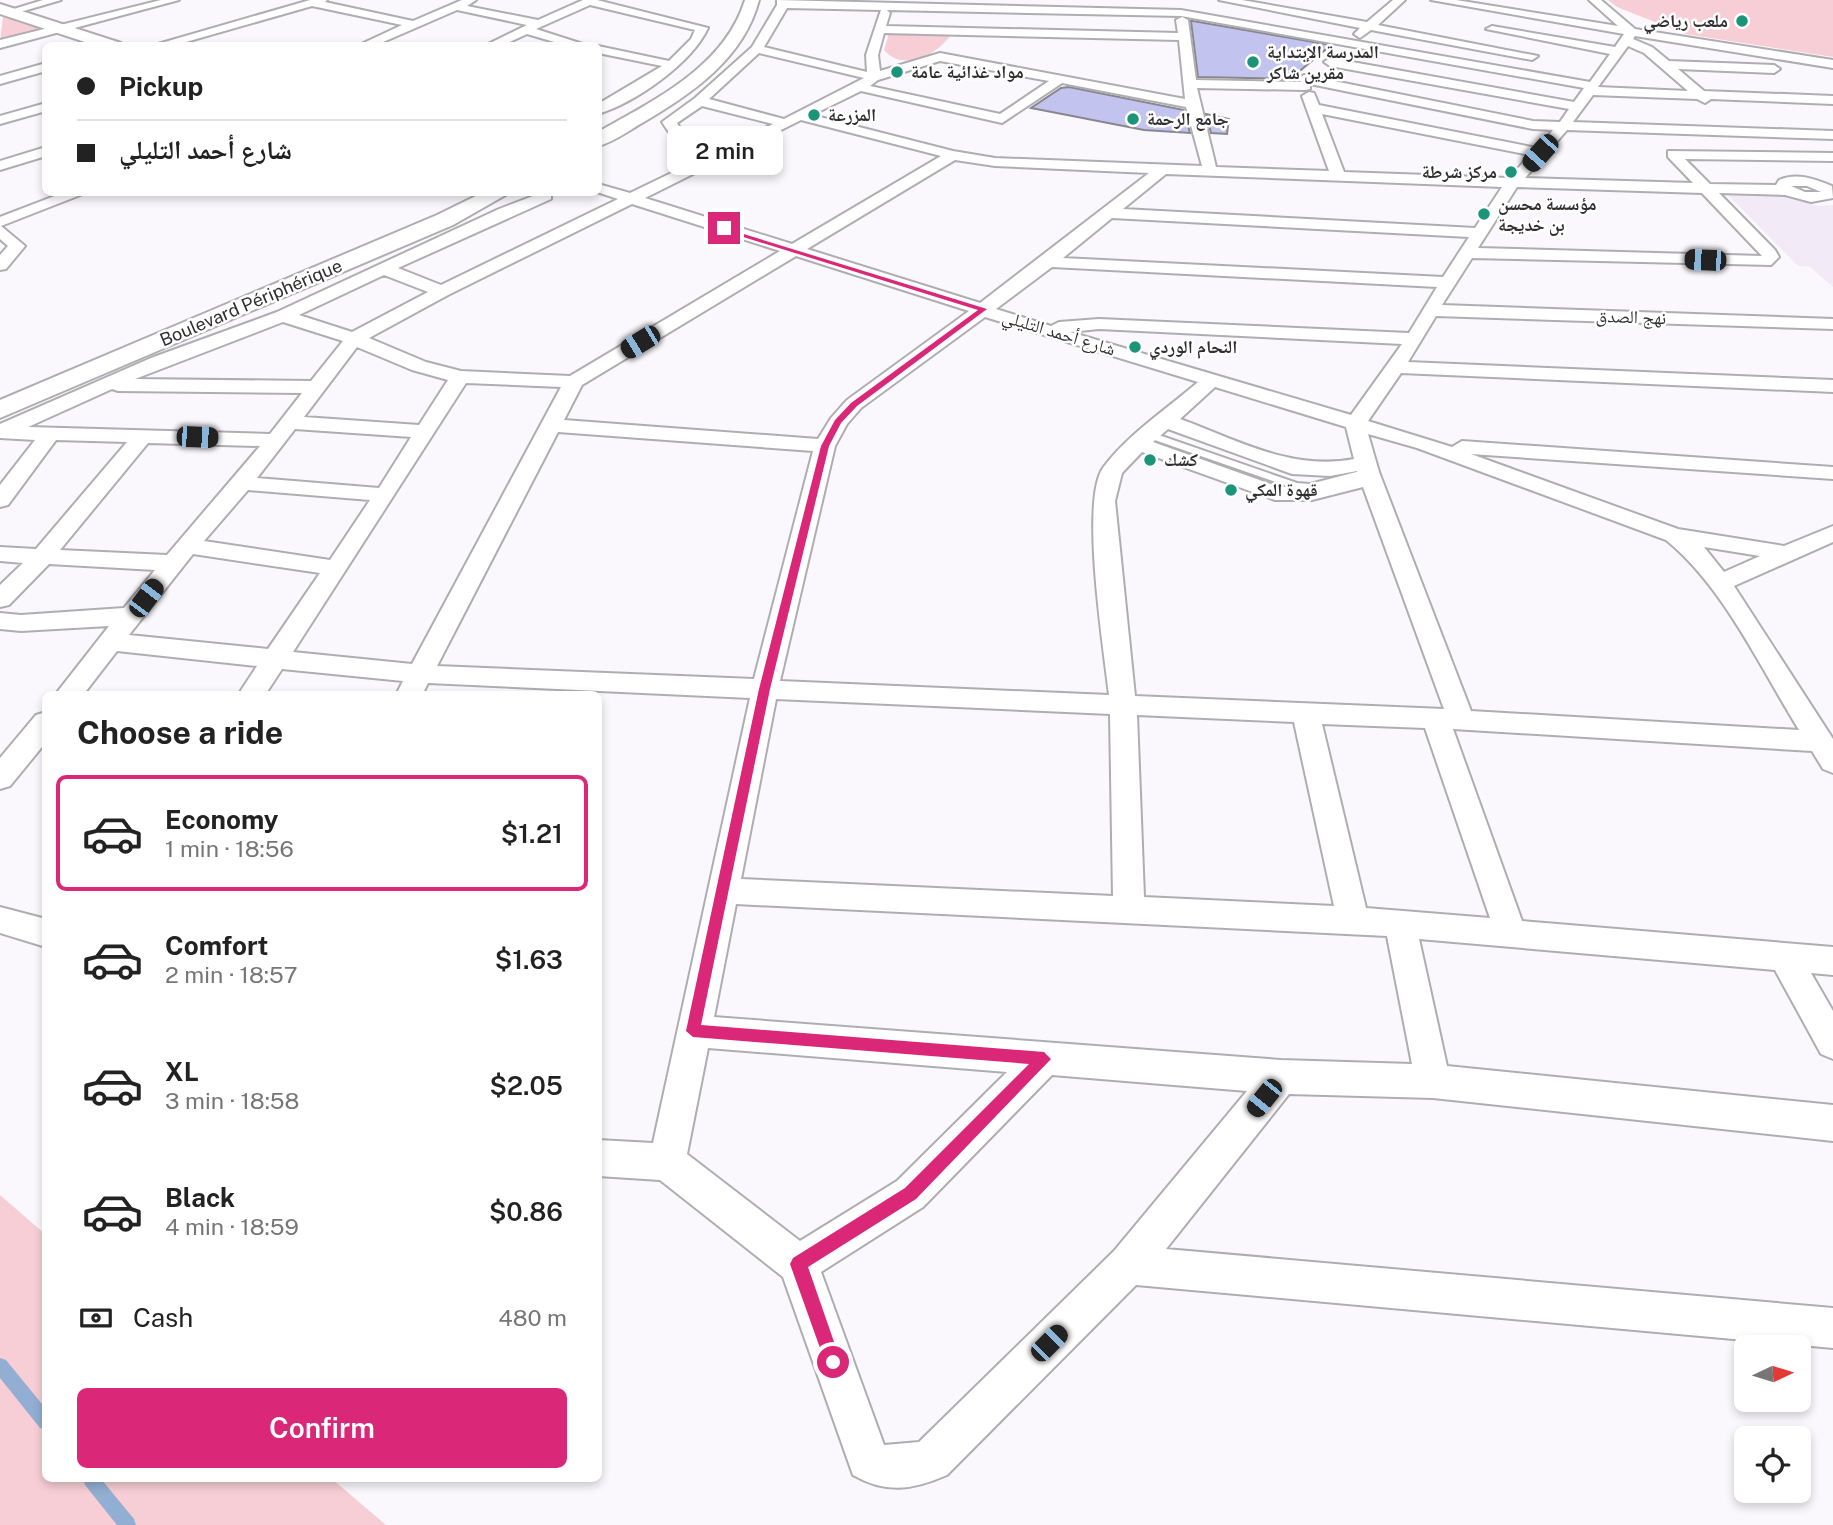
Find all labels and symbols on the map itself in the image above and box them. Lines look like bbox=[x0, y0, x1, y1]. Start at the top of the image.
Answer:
place label: ملعب رياضي bbox=[1643, 10, 1728, 35]
marker: ملعب رياضي bbox=[1734, 13, 1750, 29]
place label: المدرسة الإبتداية مقرين شاكر bbox=[1266, 41, 1379, 84]
marker: المدرسة الإبتداية مقرين شاكر bbox=[1245, 54, 1261, 70]
place label: مواد غذائية عامة bbox=[911, 61, 1024, 82]
marker: مواد غذائية عامة bbox=[889, 64, 905, 80]
place label: المزرعة bbox=[828, 104, 876, 125]
marker: المزرعة bbox=[806, 107, 822, 123]
place label: جامع الرحمة bbox=[1147, 108, 1229, 131]
marker: جامع الرحمة bbox=[1125, 111, 1141, 127]
callout: 2 min bbox=[666, 126, 782, 176]
car bbox=[1519, 130, 1562, 176]
place label: مركز شرطة bbox=[1422, 161, 1497, 182]
marker: مركز شرطة bbox=[1503, 164, 1519, 180]
place label: مؤسسة محسن بن خديجة bbox=[1498, 193, 1597, 236]
marker: مؤسسة محسن بن خديجة bbox=[1476, 206, 1492, 222]
route end bbox=[708, 212, 740, 244]
car bbox=[1684, 249, 1727, 271]
street label: Boulevard Périphérique bbox=[157, 255, 345, 350]
street label: شارع أحمد التليلي bbox=[999, 305, 1118, 364]
street label: نهج الصدق bbox=[1595, 305, 1667, 330]
car bbox=[617, 322, 664, 362]
place label: النحام الوردي bbox=[1149, 336, 1237, 361]
marker: النحام الوردي bbox=[1127, 339, 1143, 355]
car bbox=[176, 426, 219, 448]
place label: كشك bbox=[1164, 449, 1198, 470]
marker: كشك bbox=[1142, 452, 1158, 468]
place label: قهوة المكي bbox=[1245, 479, 1318, 504]
marker: قهوة المكي bbox=[1223, 482, 1239, 498]
car bbox=[125, 575, 168, 621]
car bbox=[1243, 1075, 1286, 1121]
car bbox=[1027, 1321, 1072, 1365]
north arrow bbox=[1734, 1335, 1811, 1412]
route start bbox=[817, 1346, 849, 1378]

